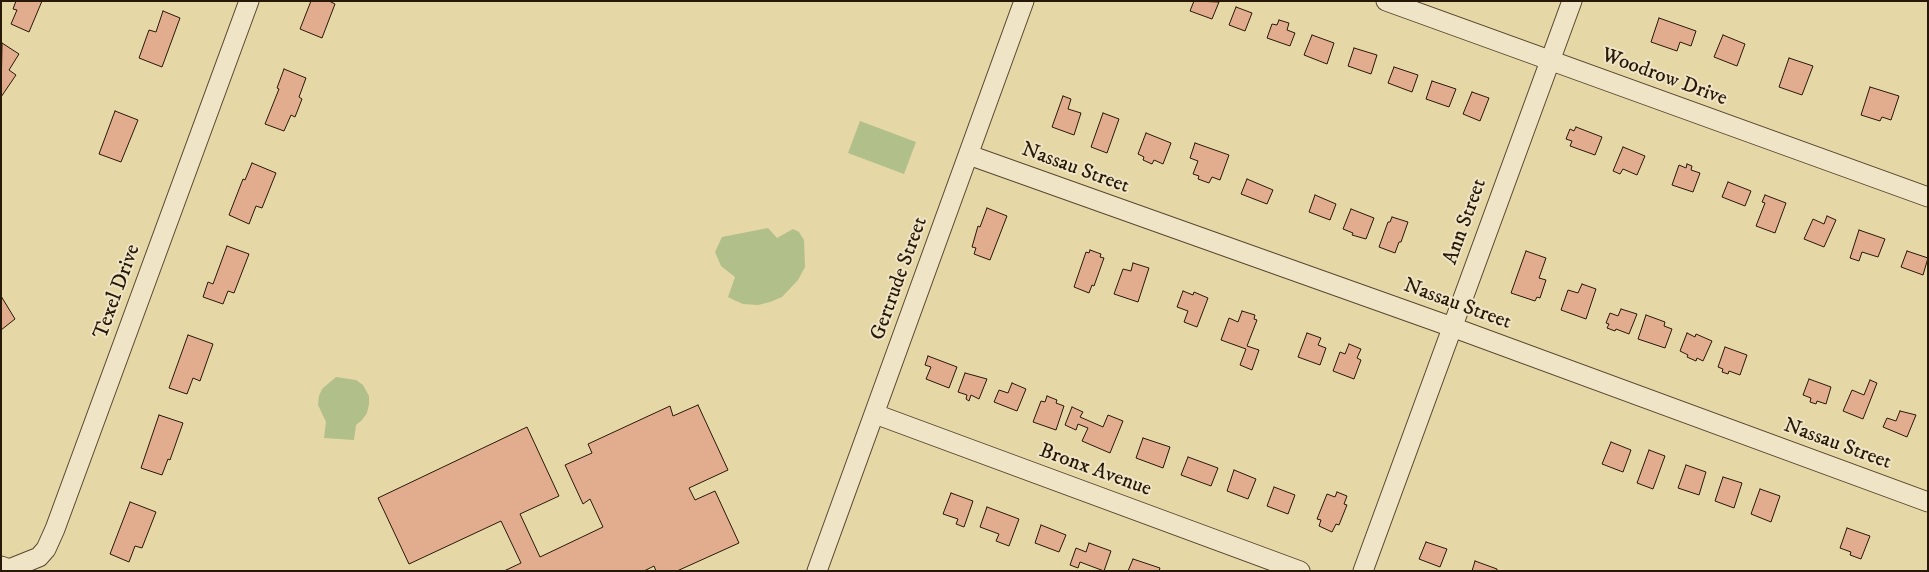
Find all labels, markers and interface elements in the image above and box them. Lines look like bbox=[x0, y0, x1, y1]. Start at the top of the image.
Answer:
street label: Woodrow Drive bbox=[1598, 44, 1730, 112]
street label: Nassau Street bbox=[1018, 138, 1132, 200]
street label: Ann Street bbox=[1439, 176, 1493, 268]
street label: Gertrude Street bbox=[866, 214, 934, 344]
street label: Texel Drive bbox=[89, 241, 147, 343]
street label: Nassau Street bbox=[1400, 274, 1514, 336]
street label: Nassau Street bbox=[1780, 414, 1894, 476]
street label: Bronx Avenue bbox=[1035, 439, 1155, 503]

